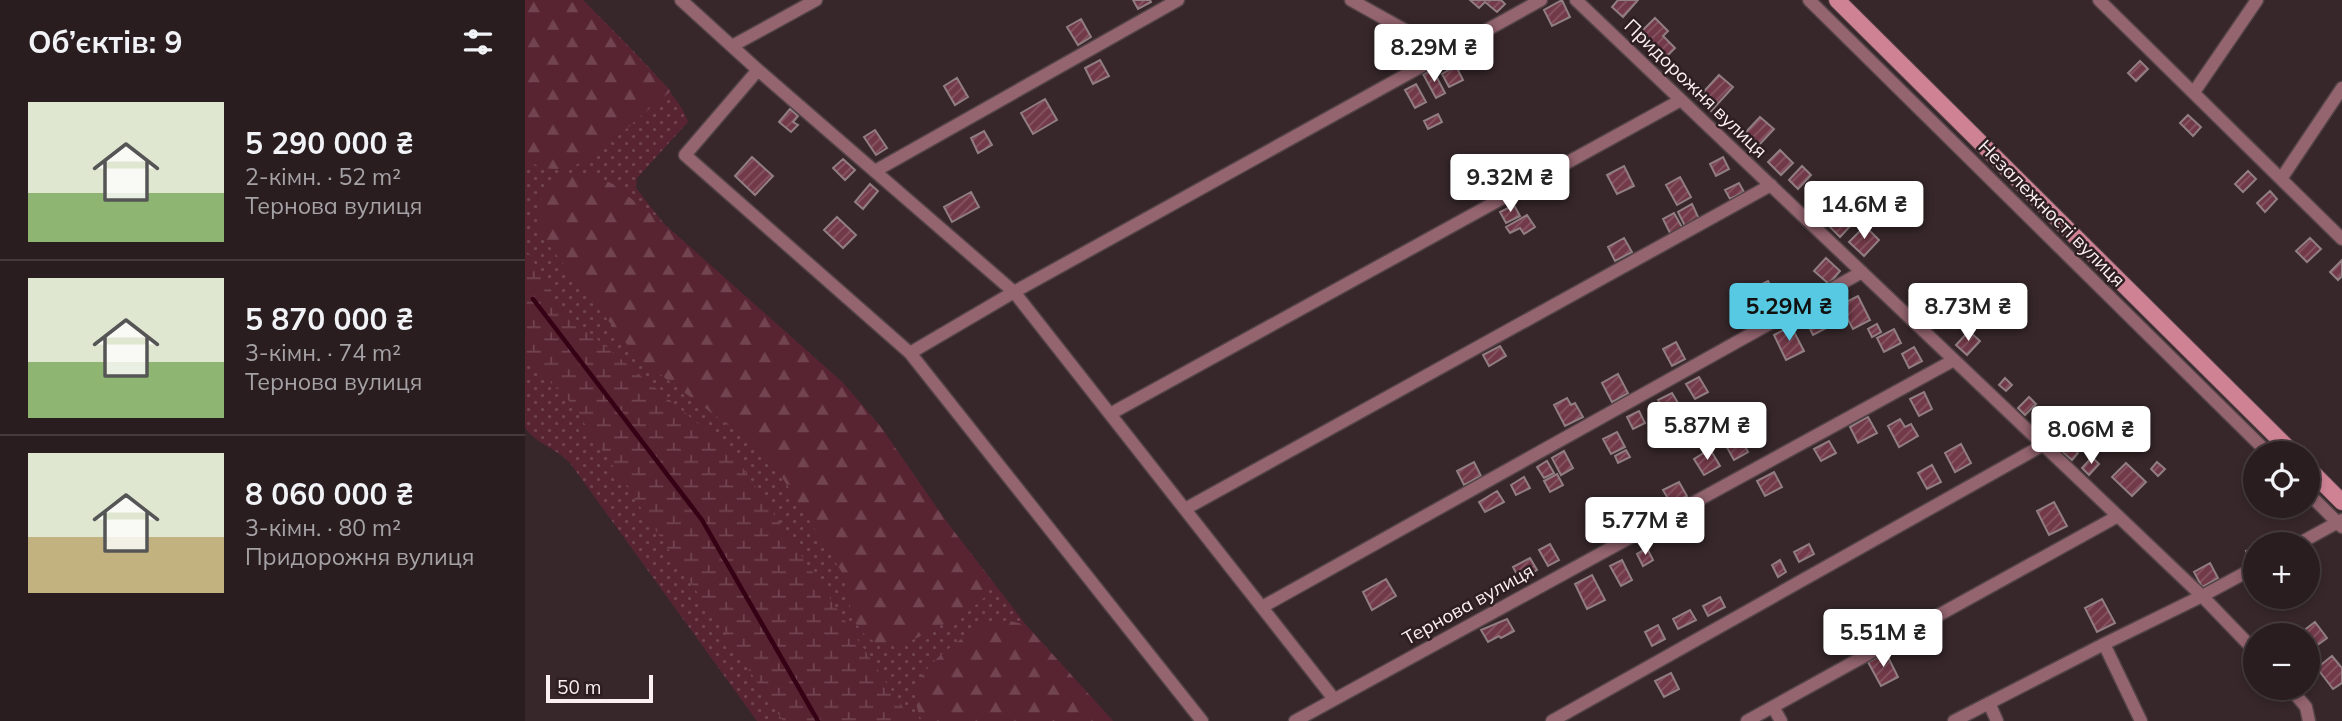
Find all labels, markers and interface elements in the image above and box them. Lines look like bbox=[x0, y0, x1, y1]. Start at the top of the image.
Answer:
street label: Придорожня вулиця bbox=[1619, 14, 1773, 162]
text: Об’єктів: 9 bbox=[28, 23, 182, 61]
icon: filters bbox=[459, 23, 497, 61]
pin: 8.29M ₴ bbox=[1369, 24, 1499, 84]
text: 8.29M ₴ bbox=[1390, 32, 1478, 61]
text: 5 290 000 ₴ bbox=[245, 124, 414, 162]
icon: home bbox=[84, 130, 168, 214]
street label: Незалежності вулиця bbox=[1973, 134, 2131, 292]
pin: 9.32M ₴ bbox=[1445, 154, 1575, 214]
text: 2-кімн. · 52 m² bbox=[245, 162, 401, 191]
text: 9.32M ₴ bbox=[1466, 162, 1554, 191]
pin: 14.6M ₴ bbox=[1799, 182, 1929, 241]
text: 14.6M ₴ bbox=[1820, 189, 1908, 218]
text: Тернова вулиця bbox=[245, 191, 422, 220]
pin: 5.29M ₴ bbox=[1724, 284, 1854, 343]
pin: 8.73M ₴ bbox=[1903, 284, 2033, 343]
text: 5.29M ₴ bbox=[1745, 291, 1833, 320]
text: 8.73M ₴ bbox=[1924, 291, 2012, 320]
text: 5 870 000 ₴ bbox=[245, 300, 414, 338]
icon: home bbox=[84, 306, 168, 390]
text: 3-кімн. · 74 m² bbox=[245, 338, 401, 367]
text: Тернова вулиця bbox=[245, 367, 422, 396]
pin: 5.87M ₴ bbox=[1642, 402, 1772, 462]
pin: 8.06M ₴ bbox=[2026, 406, 2156, 466]
text: 5.87M ₴ bbox=[1663, 410, 1751, 439]
text: 8.06M ₴ bbox=[2047, 414, 2135, 443]
map controls bbox=[2243, 441, 2320, 700]
button: locate bbox=[2243, 441, 2320, 518]
text: 8 060 000 ₴ bbox=[245, 475, 414, 513]
icon: home bbox=[84, 481, 168, 565]
pin: 5.77M ₴ bbox=[1580, 498, 1710, 557]
text: 5.77M ₴ bbox=[1601, 505, 1689, 534]
text: 3-кімн. · 80 m² bbox=[245, 513, 401, 542]
button: + bbox=[2243, 532, 2320, 609]
text: Придорожня вулиця bbox=[245, 542, 474, 571]
street label: Тернова вулиця bbox=[1398, 558, 1538, 650]
pin: 5.51M ₴ bbox=[1818, 610, 1948, 669]
text: 5.51M ₴ bbox=[1839, 617, 1927, 646]
button: − bbox=[2243, 623, 2320, 700]
scale bar bbox=[546, 672, 653, 704]
text: 50 m bbox=[557, 675, 601, 699]

